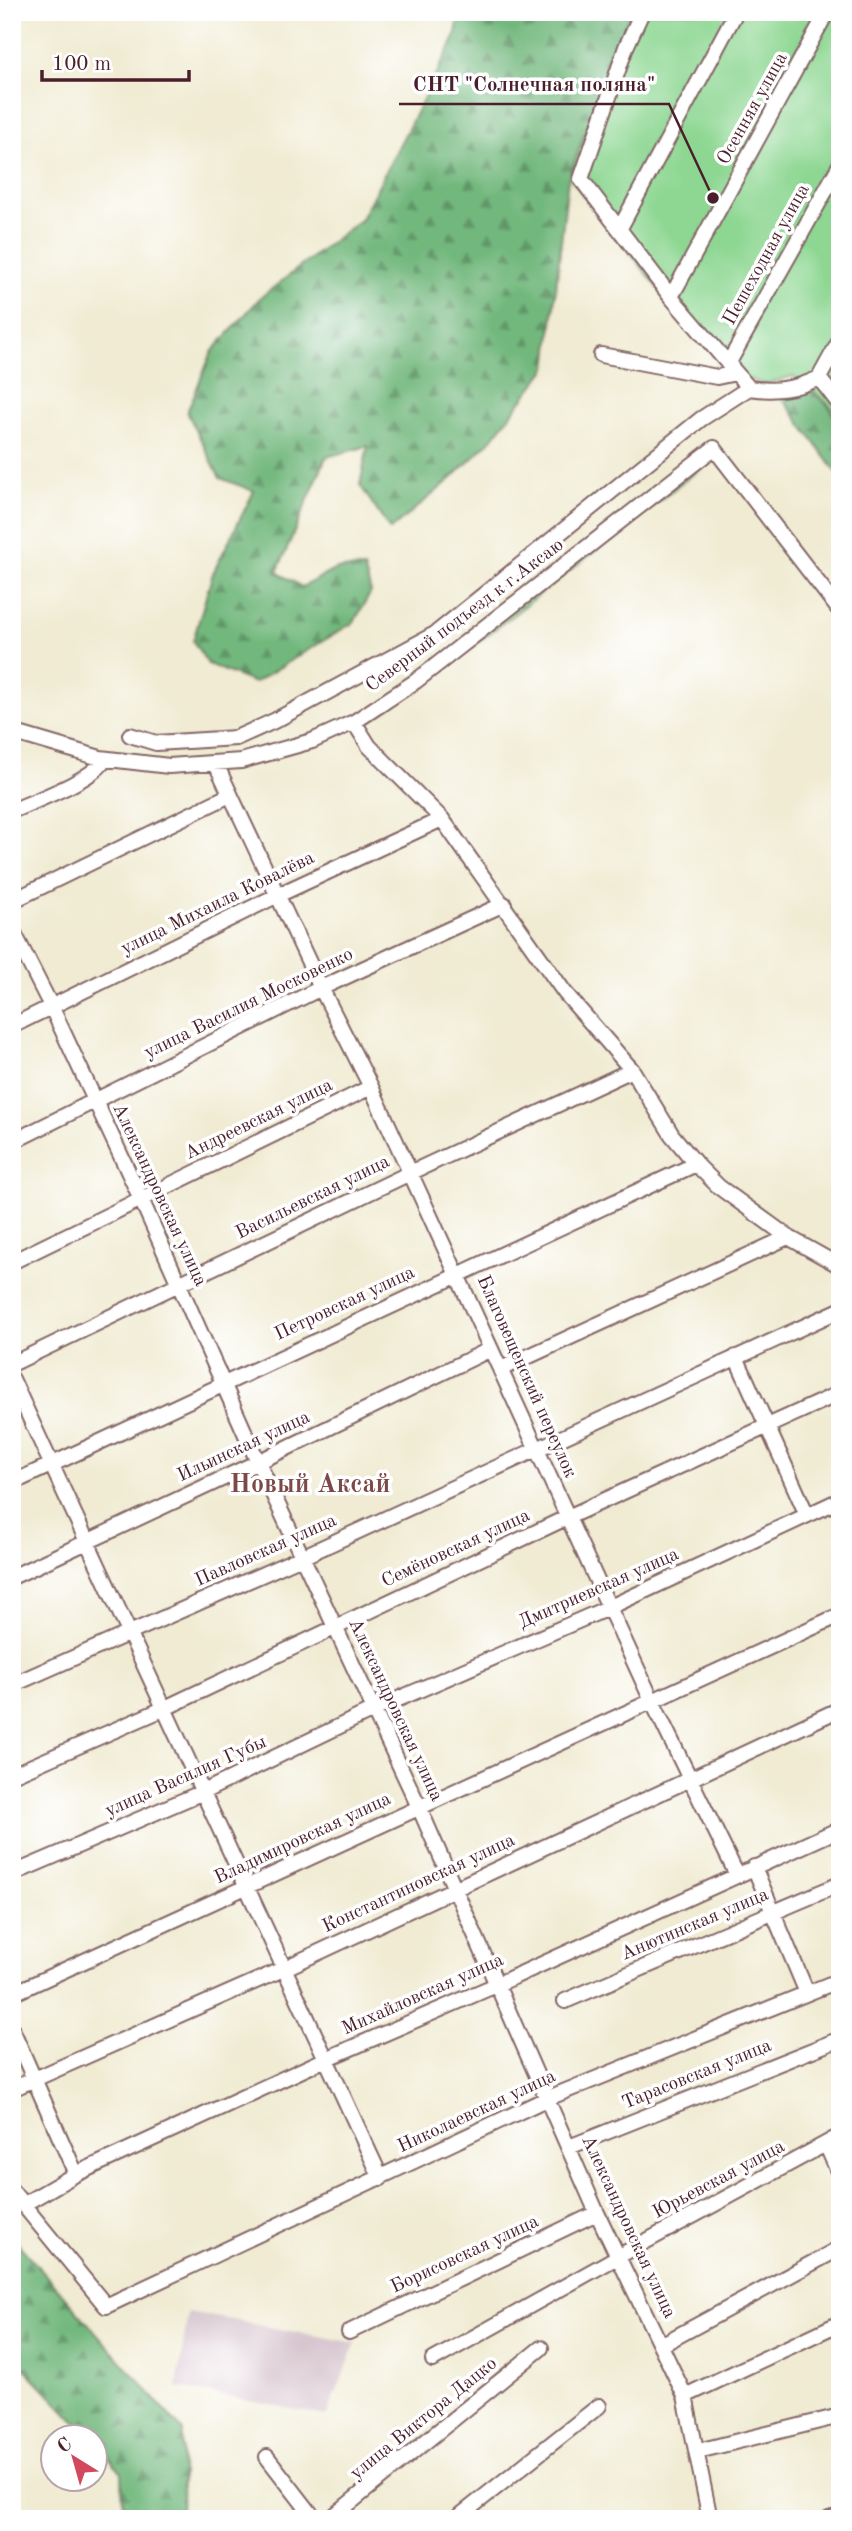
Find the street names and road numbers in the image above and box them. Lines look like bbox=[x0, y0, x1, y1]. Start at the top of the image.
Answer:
street label: Осенняя улица bbox=[714, 49, 792, 168]
street label: Пешеходная улица bbox=[720, 181, 814, 329]
street label: Северный подъезд к г.Аксаю bbox=[363, 536, 567, 696]
street label: улица Михаила Ковалёва bbox=[118, 849, 318, 959]
street label: улица Василия Московенко bbox=[142, 945, 356, 1063]
street label: Андреевская улица bbox=[182, 1076, 336, 1164]
street label: Александровская улица bbox=[108, 1101, 210, 1290]
street label: Васильевская улица bbox=[233, 1152, 393, 1243]
street label: Петровская улица bbox=[272, 1263, 418, 1345]
street label: Благовещенский переулок bbox=[473, 1273, 579, 1482]
street label: Ильинская улица bbox=[175, 1408, 314, 1486]
street label: Семёновская улица bbox=[379, 1506, 534, 1592]
street label: Павловская улица bbox=[192, 1511, 340, 1591]
street label: Дмитриевская улица bbox=[516, 1545, 682, 1633]
street label: Александровская улица bbox=[344, 1616, 446, 1805]
street label: улица Василия Губы bbox=[103, 1733, 269, 1821]
street label: Владимировская улица bbox=[212, 1790, 395, 1888]
street label: Константиновская улица bbox=[320, 1831, 519, 1937]
street label: Анютинская улица bbox=[618, 1885, 772, 1965]
street label: Михайловская улица bbox=[339, 1951, 507, 2039]
street label: Тарасовская улица bbox=[620, 2036, 775, 2114]
street label: Николаевская улица bbox=[395, 2067, 560, 2157]
street label: Александровская улица bbox=[577, 2133, 679, 2322]
street label: Юрьевская улица bbox=[650, 2137, 789, 2223]
street label: Борисовская улица bbox=[388, 2212, 542, 2298]
street label: улица Виктора Дацко bbox=[347, 2354, 501, 2484]

